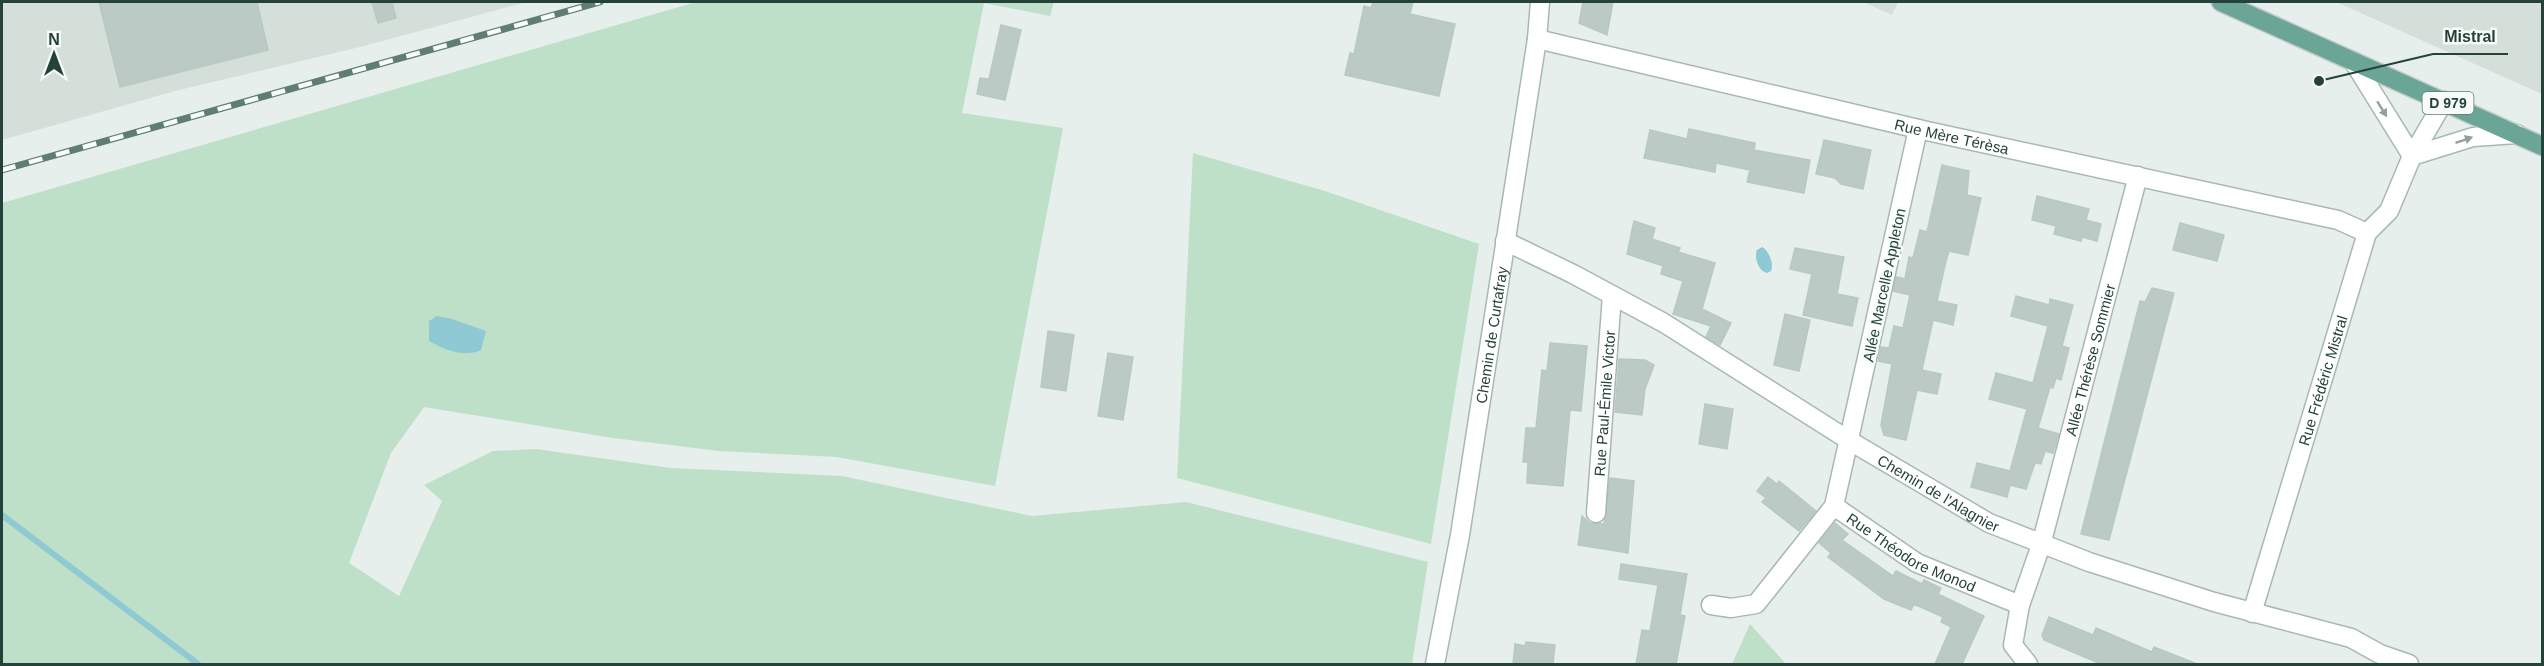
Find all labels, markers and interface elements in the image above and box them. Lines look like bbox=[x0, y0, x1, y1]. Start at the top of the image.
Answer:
callout: Mistral bbox=[2433, 20, 2508, 54]
north arrow bbox=[24, 24, 84, 84]
text: Mistral bbox=[2444, 28, 2496, 45]
text: N bbox=[48, 31, 60, 48]
road number: D 979 bbox=[2422, 92, 2474, 114]
one-way arrow bbox=[2377, 101, 2388, 117]
street label: Rue Mère Térèsa bbox=[1893, 115, 2011, 157]
one-way arrow bbox=[2455, 135, 2473, 144]
street label: Allée Marcelle Appleton bbox=[1859, 207, 1909, 363]
street label: Chemin de Curtafray bbox=[1472, 265, 1510, 405]
street label: Allée Thérèse Sommier bbox=[2062, 282, 2118, 438]
street label: Rue Frédéric Mistral bbox=[2295, 313, 2350, 448]
street label: Rue Paul-Émile Victor bbox=[1590, 330, 1618, 477]
street label: Chemin de l'Alagnier bbox=[1875, 451, 2002, 535]
street label: Rue Théodore Monod bbox=[1844, 509, 1978, 595]

